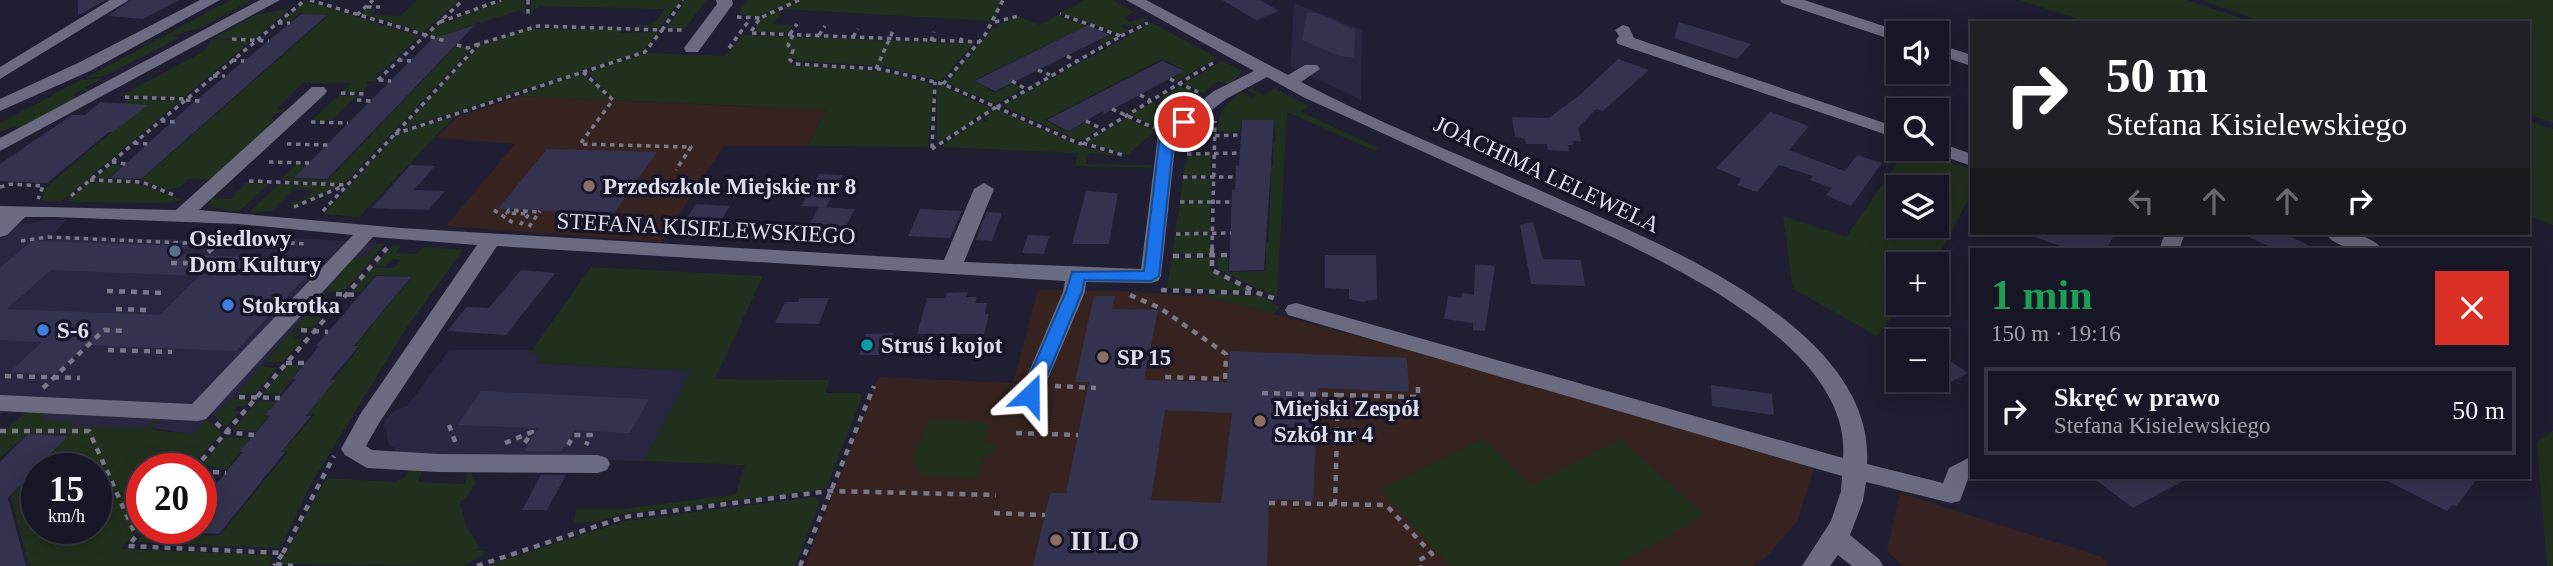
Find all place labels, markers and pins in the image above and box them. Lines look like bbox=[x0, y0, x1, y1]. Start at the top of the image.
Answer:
pin bbox=[1154, 92, 1214, 152]
place label: Przedszkole Miejskie nr 8 bbox=[603, 174, 856, 199]
marker: Przedszkole Miejskie nr 8 bbox=[581, 178, 597, 194]
place label: Osiedlowy Dom Kultury bbox=[189, 226, 322, 277]
marker: Osiedlowy Dom Kultury bbox=[167, 243, 183, 259]
place label: Stokrotka bbox=[242, 293, 340, 318]
marker: Stokrotka bbox=[220, 297, 236, 313]
place label: S-6 bbox=[57, 318, 89, 343]
marker: S-6 bbox=[35, 322, 51, 338]
place label: Struś i kojot bbox=[881, 333, 1003, 358]
marker: Struś i kojot bbox=[859, 337, 875, 353]
place label: SP 15 bbox=[1117, 345, 1171, 370]
marker: SP 15 bbox=[1095, 349, 1111, 365]
place label: Miejski Zespół Szkół nr 4 bbox=[1274, 396, 1420, 447]
marker: Miejski Zespół Szkół nr 4 bbox=[1252, 413, 1268, 429]
place label: II LO bbox=[1070, 525, 1139, 556]
marker: II LO bbox=[1048, 532, 1064, 548]

